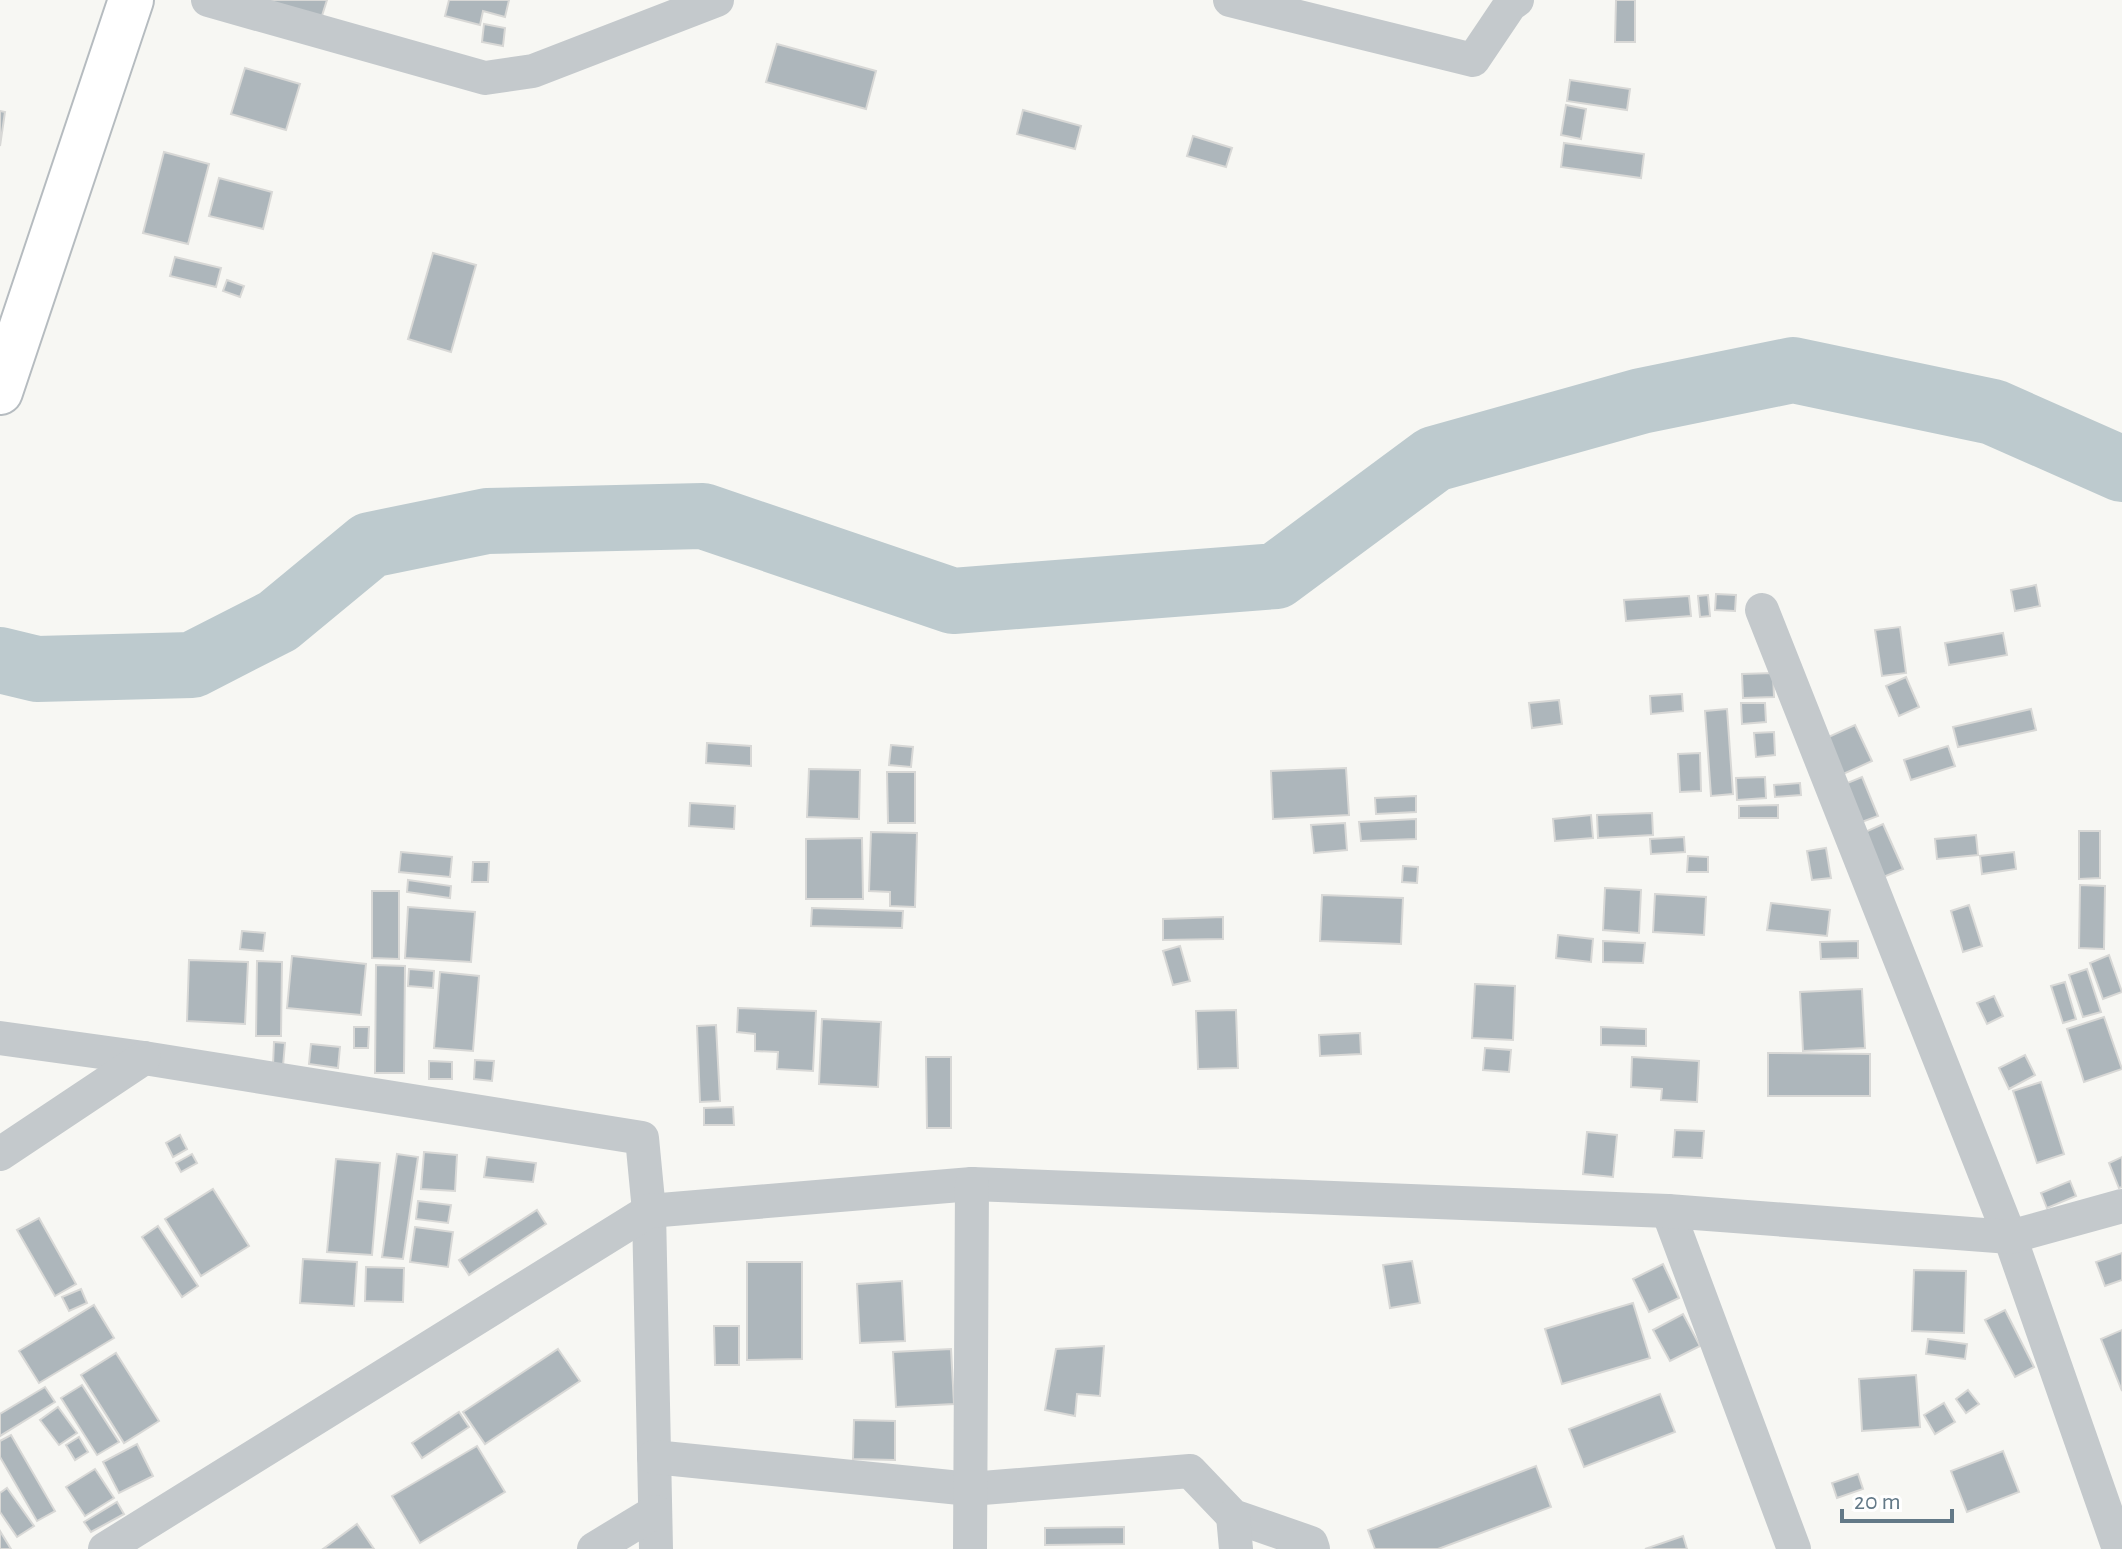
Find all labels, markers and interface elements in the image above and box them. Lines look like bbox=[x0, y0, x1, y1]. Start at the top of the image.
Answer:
scale bar bbox=[1842, 1473, 1952, 1523]
text: 20 m bbox=[1854, 1490, 1901, 1514]

